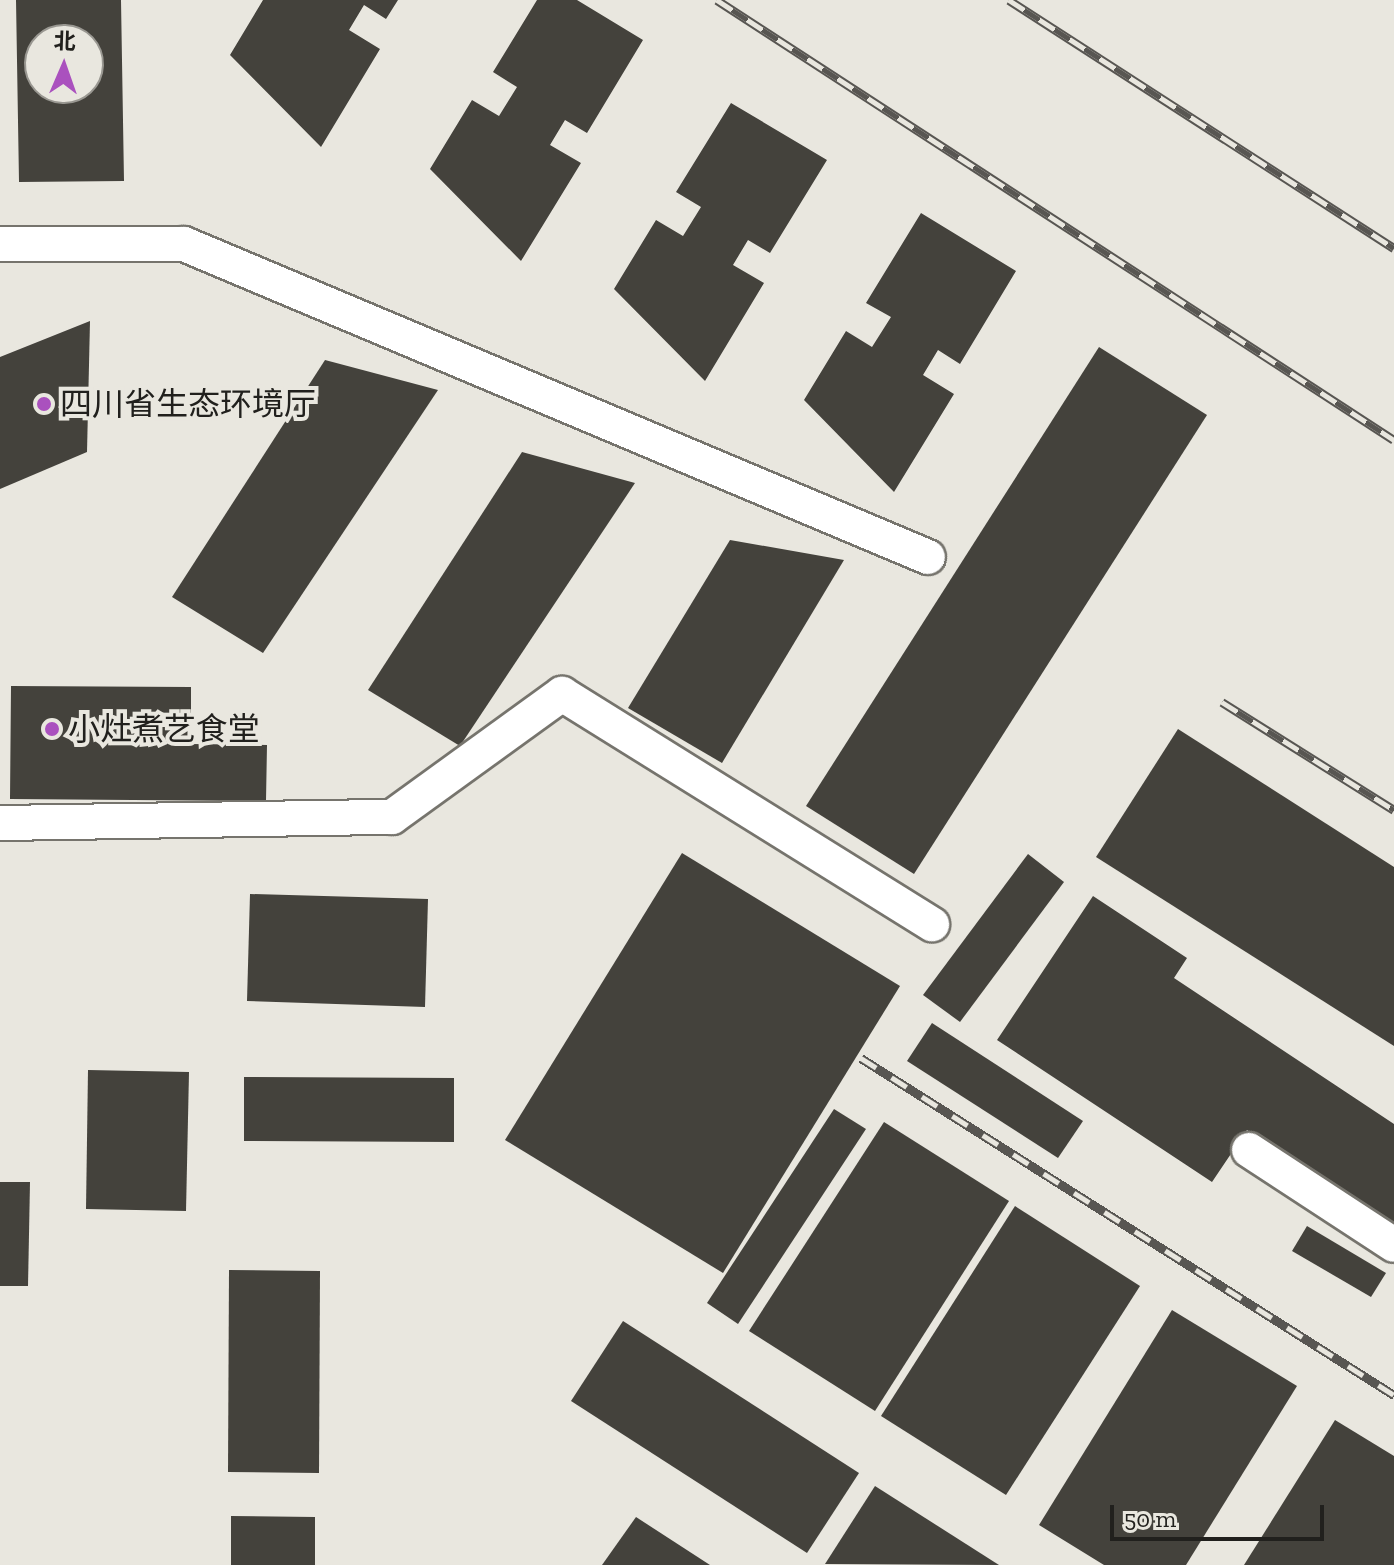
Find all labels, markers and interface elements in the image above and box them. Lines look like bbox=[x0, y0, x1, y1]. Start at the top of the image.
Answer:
north arrow bbox=[24, 24, 104, 104]
text: 北 bbox=[53, 28, 76, 55]
place label: 四川省生态环境厅 bbox=[60, 385, 316, 423]
marker: 四川省生态环境厅 bbox=[35, 395, 53, 413]
place label: 小灶煮艺食堂 bbox=[68, 710, 260, 748]
marker: 小灶煮艺食堂 bbox=[43, 720, 61, 738]
scale bar bbox=[1114, 1489, 1328, 1539]
text: 50 m bbox=[1124, 1504, 1176, 1533]

